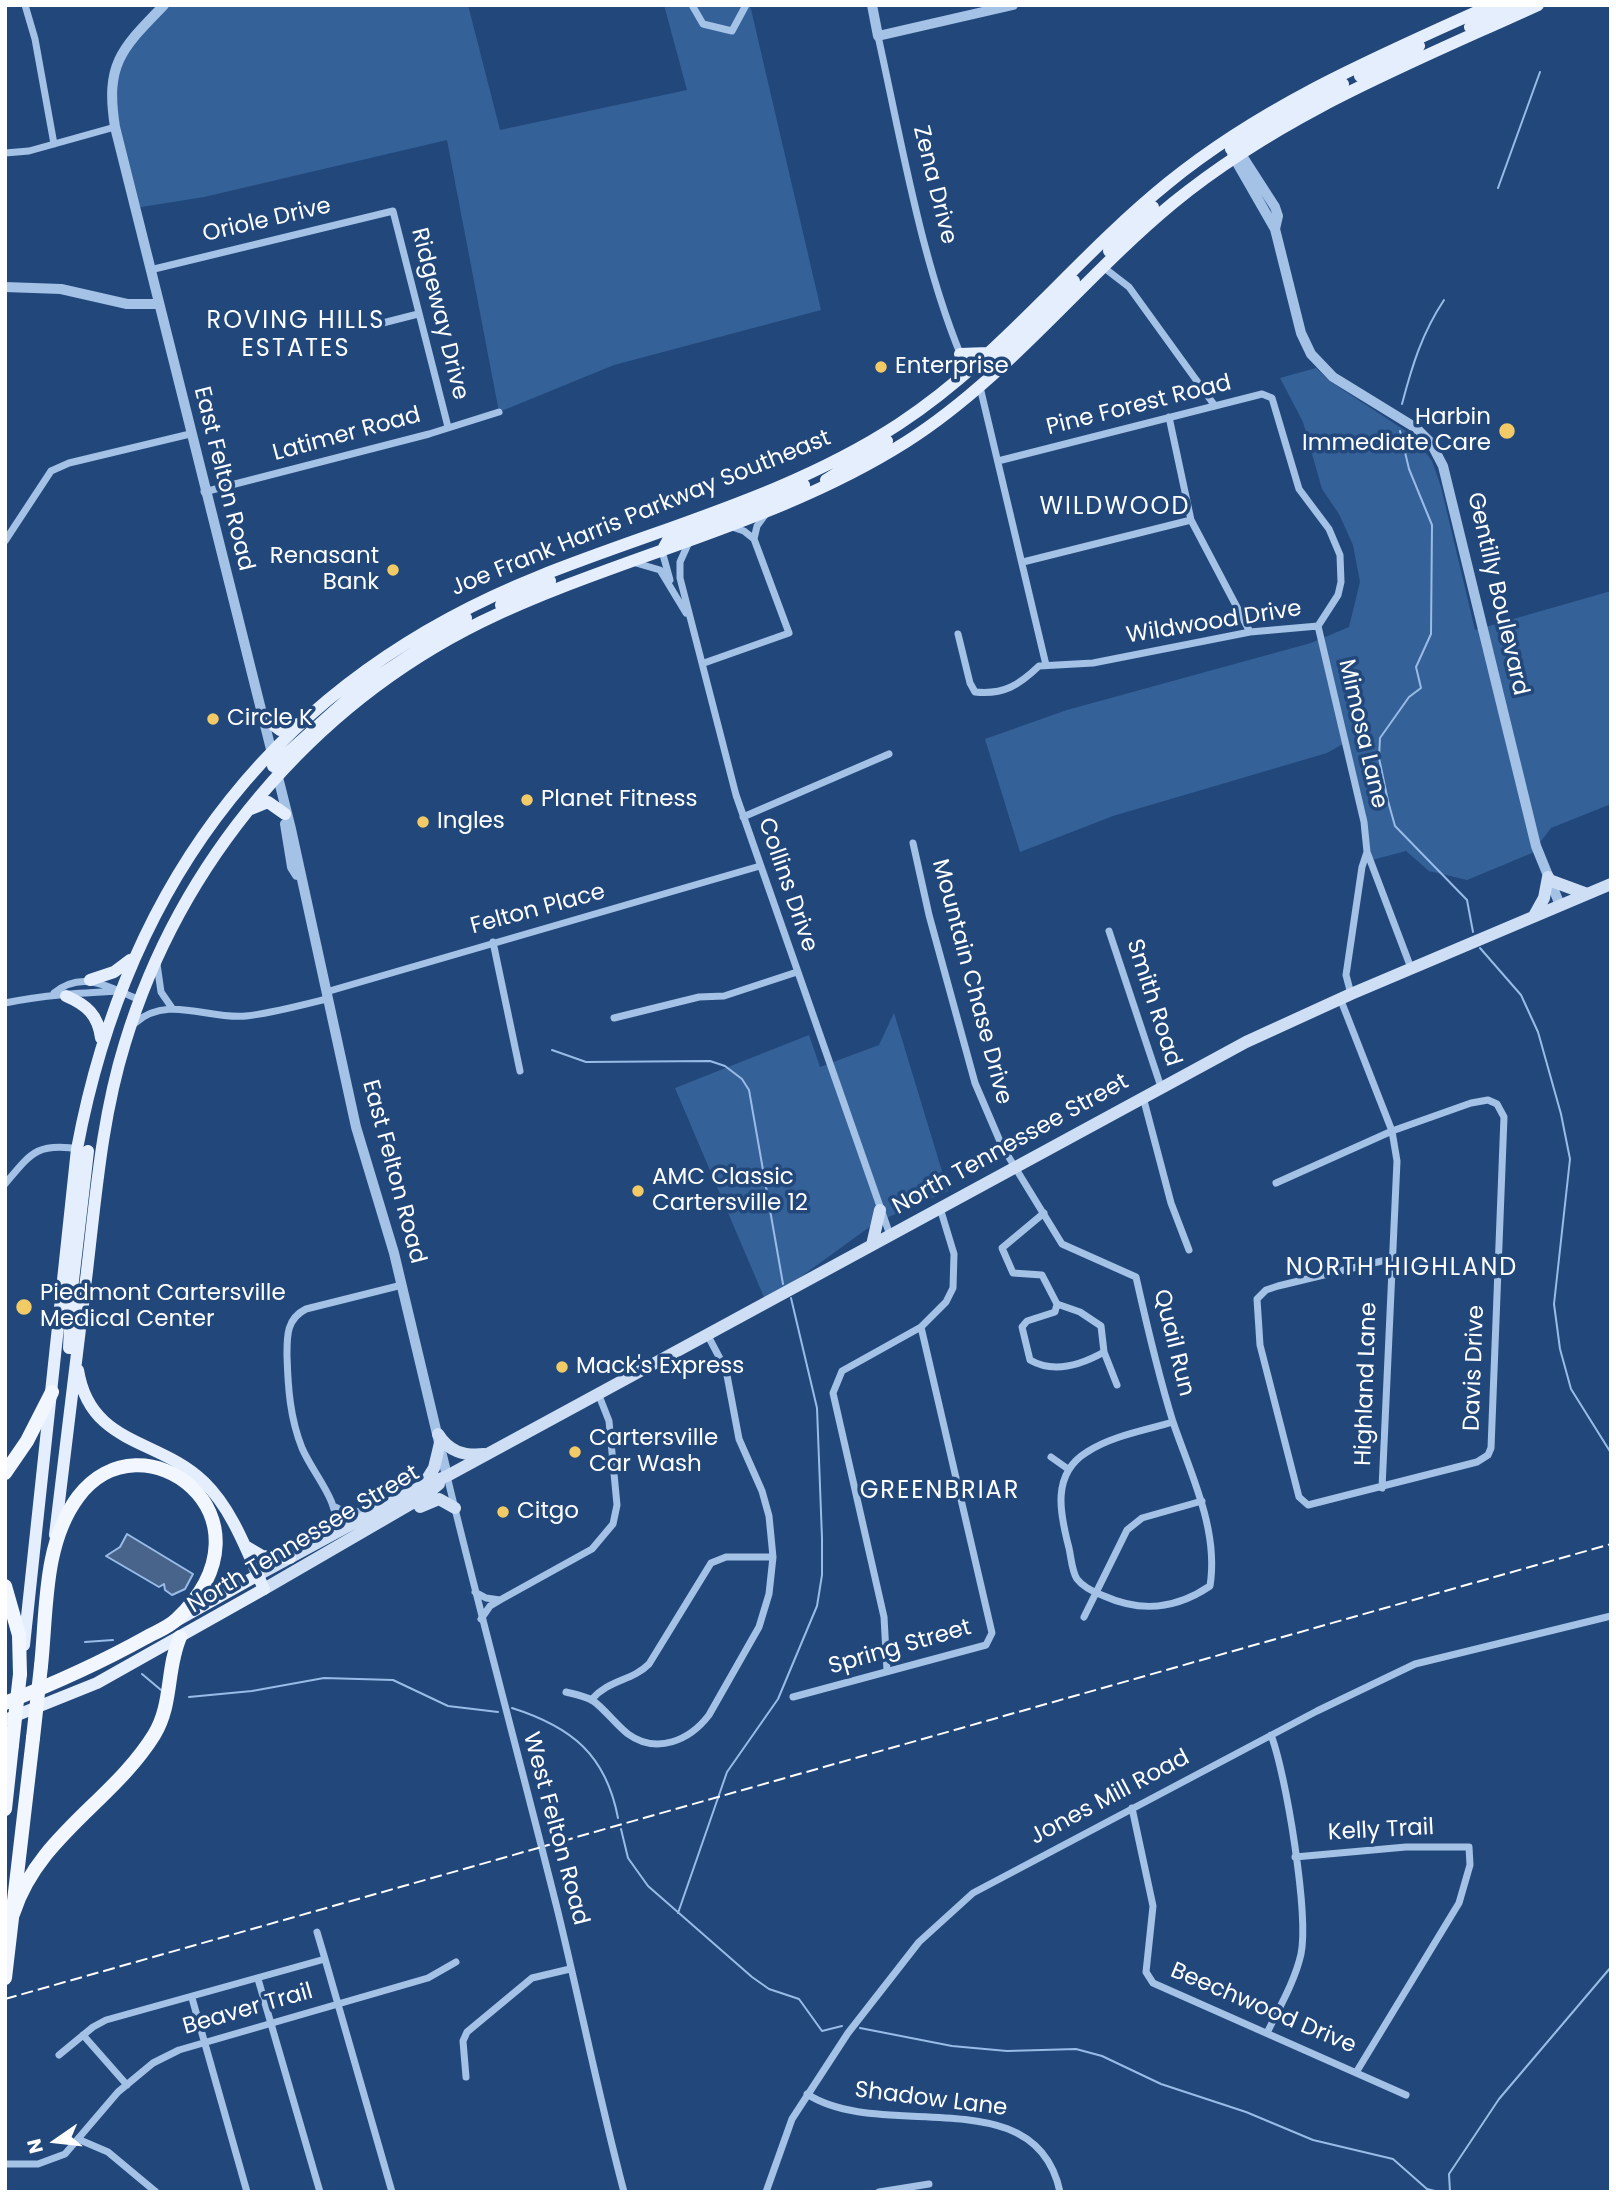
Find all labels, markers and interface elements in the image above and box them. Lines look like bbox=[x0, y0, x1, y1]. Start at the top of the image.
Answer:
street label: Zena Drive bbox=[906, 123, 962, 247]
street label: Oriole Drive bbox=[200, 193, 334, 249]
street label: Ridgeway Drive bbox=[404, 225, 474, 403]
district label: ROVING HILLS ESTATES bbox=[208, 308, 384, 364]
place label: Enterprise bbox=[895, 353, 1009, 381]
marker: Enterprise bbox=[873, 359, 889, 375]
street label: Pine Forest Road bbox=[1044, 370, 1234, 442]
street label: East Felton Road bbox=[187, 384, 259, 574]
street label: Latimer Road bbox=[270, 402, 424, 468]
place label: Harbin Immediate Care bbox=[1302, 404, 1491, 458]
marker: Harbin Immediate Care bbox=[1497, 421, 1517, 441]
street label: Joe Frank Harris Parkway Southeast bbox=[447, 425, 835, 603]
street label: Gentilly Boulevard bbox=[1460, 490, 1534, 698]
district label: WILDWOOD bbox=[1041, 494, 1189, 522]
place label: Renasant Bank bbox=[270, 543, 379, 597]
marker: Renasant Bank bbox=[385, 562, 401, 578]
street label: Wildwood Drive bbox=[1124, 596, 1304, 650]
street label: Mimosa Lane bbox=[1331, 657, 1393, 811]
place label: Circle K bbox=[227, 705, 313, 733]
marker: Circle K bbox=[205, 711, 221, 727]
place label: Planet Fitness bbox=[541, 786, 698, 814]
marker: Planet Fitness bbox=[519, 792, 535, 808]
place label: Ingles bbox=[437, 808, 505, 836]
marker: Ingles bbox=[415, 814, 431, 830]
street label: Collins Drive bbox=[751, 814, 823, 956]
street label: Mountain Chase Drive bbox=[925, 856, 1017, 1108]
street label: Felton Place bbox=[468, 879, 608, 941]
street label: Smith Road bbox=[1119, 936, 1187, 1070]
street label: North Tennessee Street bbox=[888, 1069, 1134, 1221]
street label: East Felton Road bbox=[355, 1077, 431, 1267]
place label: AMC Classic Cartersville 12 bbox=[652, 1164, 808, 1218]
marker: AMC Classic Cartersville 12 bbox=[630, 1183, 646, 1199]
district label: NORTH HIGHLAND bbox=[1287, 1255, 1517, 1283]
place label: Piedmont Cartersville Medical Center bbox=[40, 1280, 286, 1334]
street label: Quail Run bbox=[1146, 1287, 1200, 1399]
marker: Piedmont Cartersville Medical Center bbox=[14, 1297, 34, 1317]
street label: Highland Lane bbox=[1350, 1302, 1384, 1466]
street label: Davis Drive bbox=[1459, 1304, 1491, 1432]
place label: Mack's Express bbox=[576, 1353, 744, 1381]
marker: Mack's Express bbox=[554, 1359, 570, 1375]
place label: Cartersville Car Wash bbox=[589, 1425, 718, 1479]
marker: Cartersville Car Wash bbox=[567, 1444, 583, 1460]
street label: North Tennessee Street bbox=[183, 1460, 425, 1620]
district label: GREENBRIAR bbox=[861, 1478, 1019, 1506]
place label: Citgo bbox=[517, 1498, 579, 1526]
marker: Citgo bbox=[495, 1504, 511, 1520]
street label: Spring Street bbox=[826, 1614, 974, 1682]
street label: West Felton Road bbox=[516, 1730, 594, 1928]
street label: Jones Mill Road bbox=[1025, 1744, 1195, 1852]
street label: Kelly Trail bbox=[1327, 1814, 1435, 1848]
street label: Beechwood Drive bbox=[1166, 1957, 1360, 2061]
street label: Beaver Trail bbox=[180, 1978, 316, 2042]
street label: Shadow Lane bbox=[853, 2077, 1009, 2123]
north arrow bbox=[21, 2106, 91, 2176]
text: N bbox=[20, 2136, 50, 2156]

